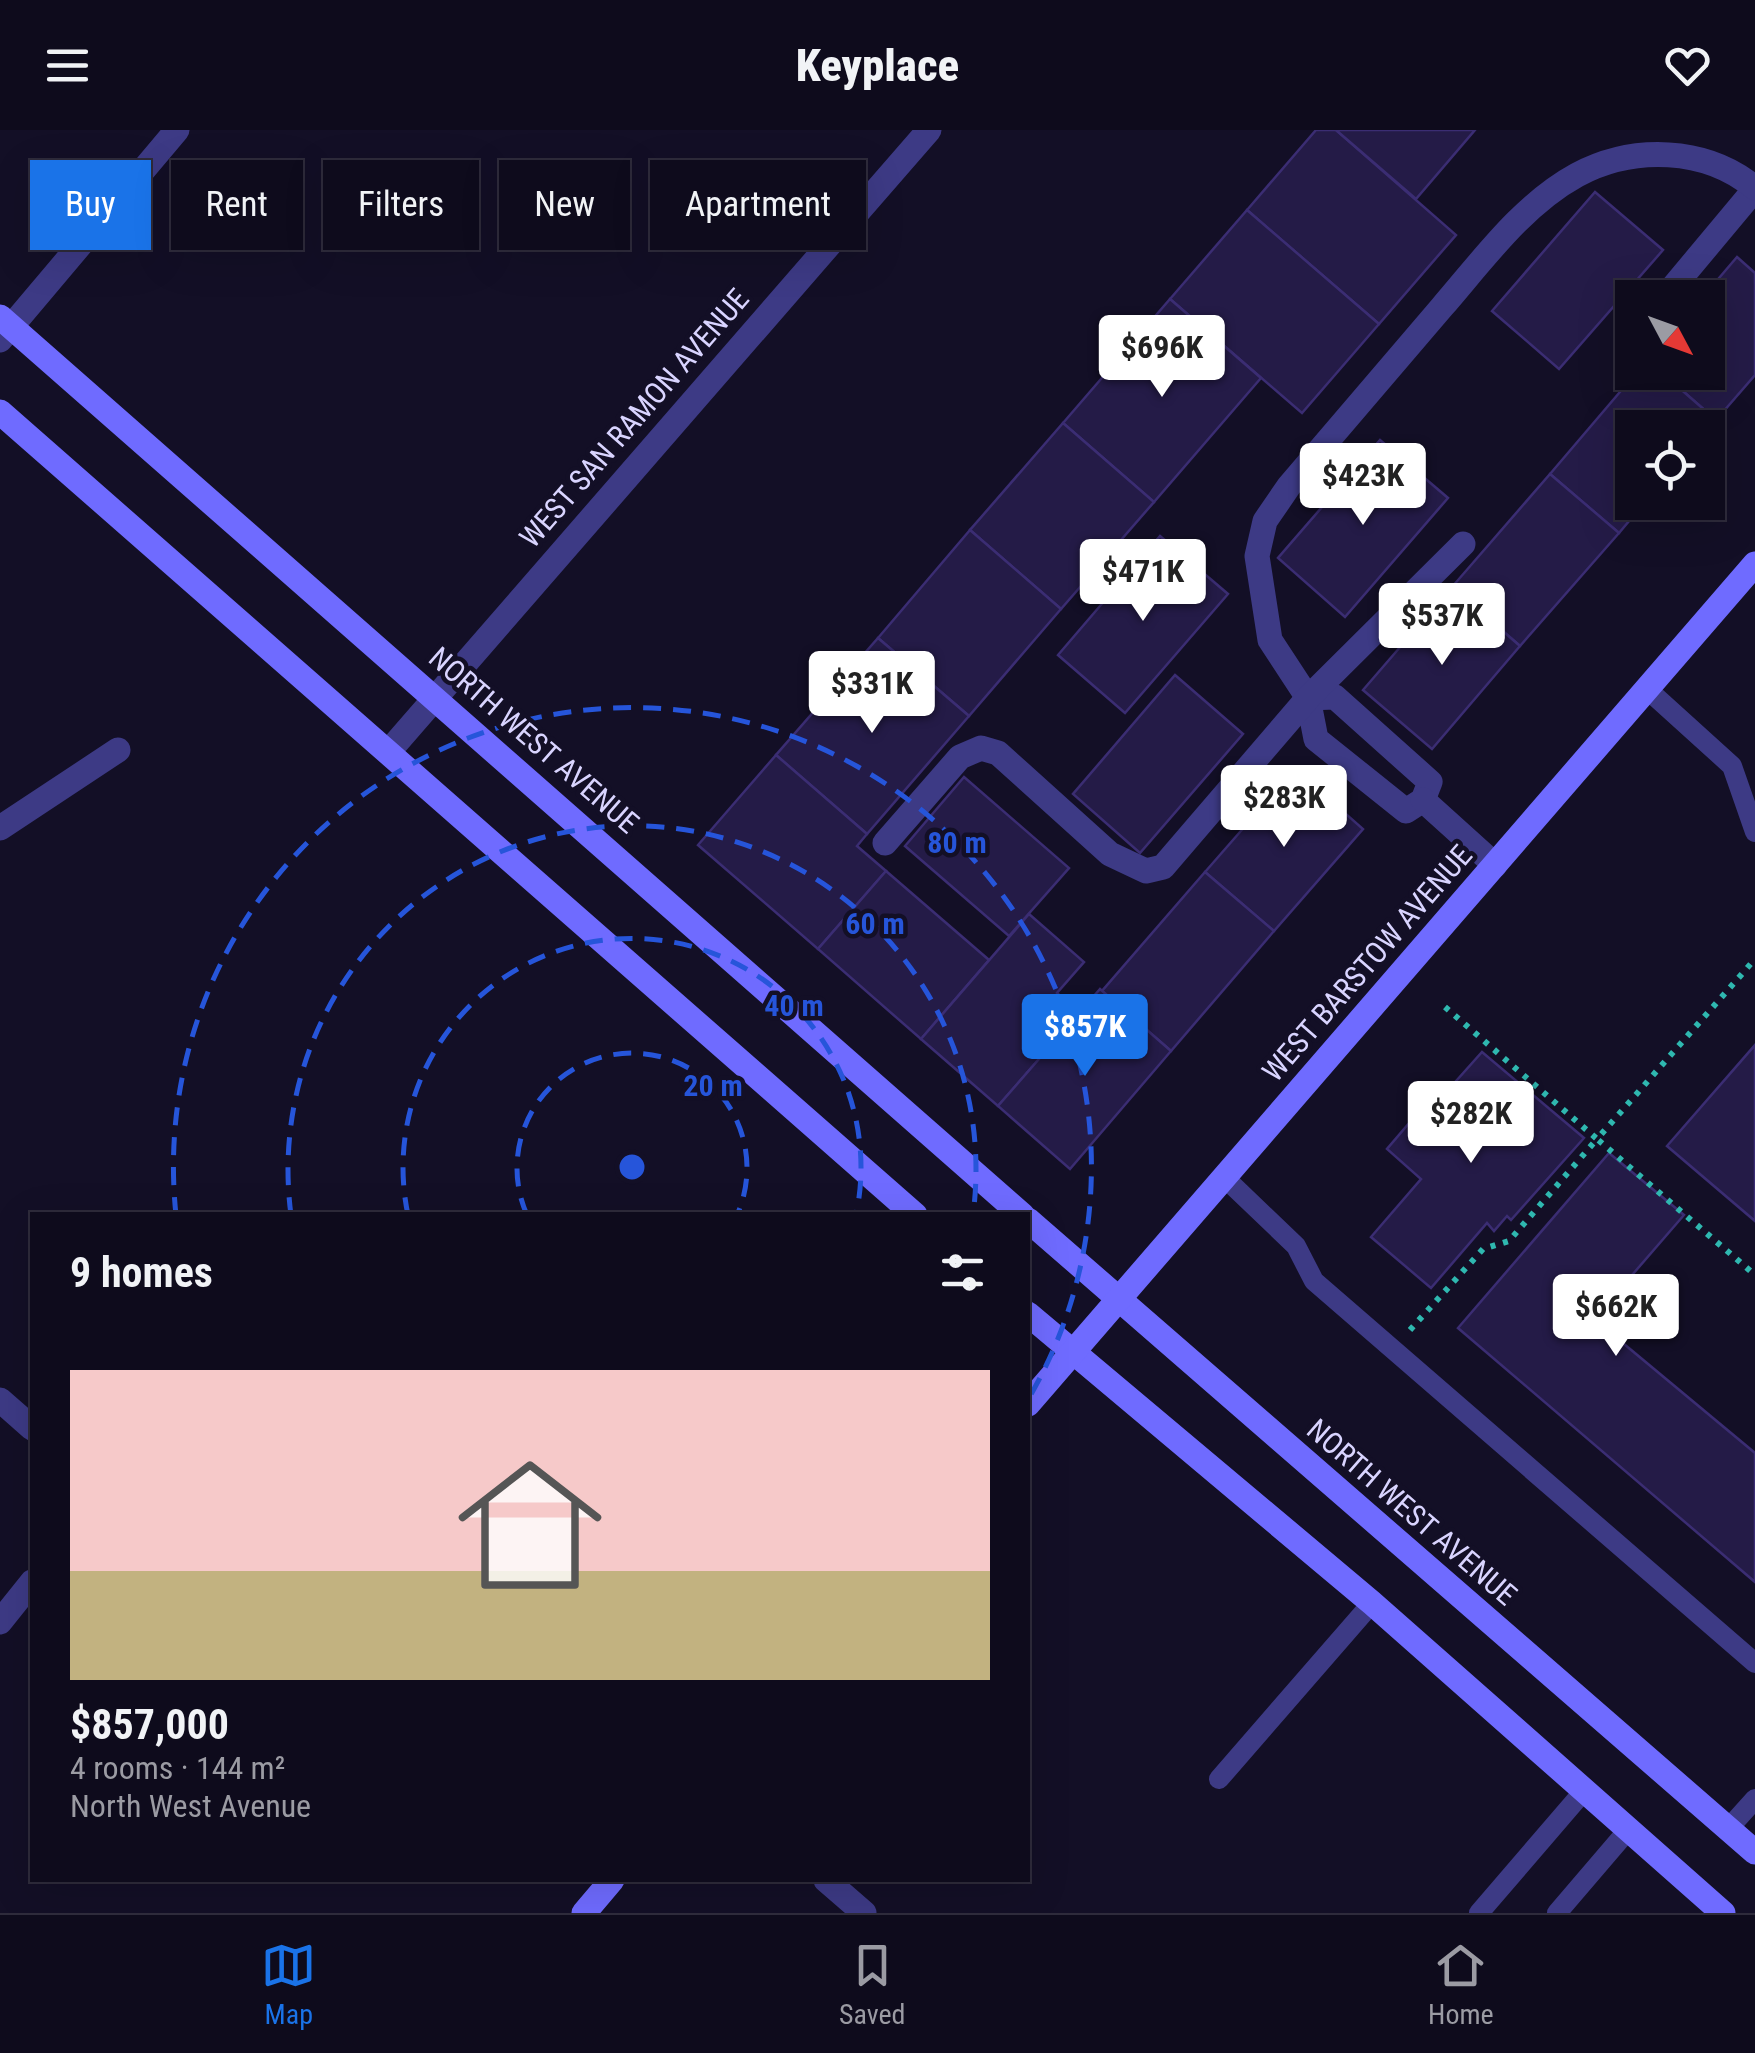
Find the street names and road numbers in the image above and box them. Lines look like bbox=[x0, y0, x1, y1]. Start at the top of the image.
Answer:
street label: WEST SAN RAMON AVENUE bbox=[512, 282, 756, 554]
street label: NORTH WEST AVENUE bbox=[422, 640, 646, 840]
street label: WEST BARSTOW AVENUE bbox=[1255, 838, 1479, 1088]
street label: NORTH WEST AVENUE bbox=[1300, 1412, 1524, 1612]

